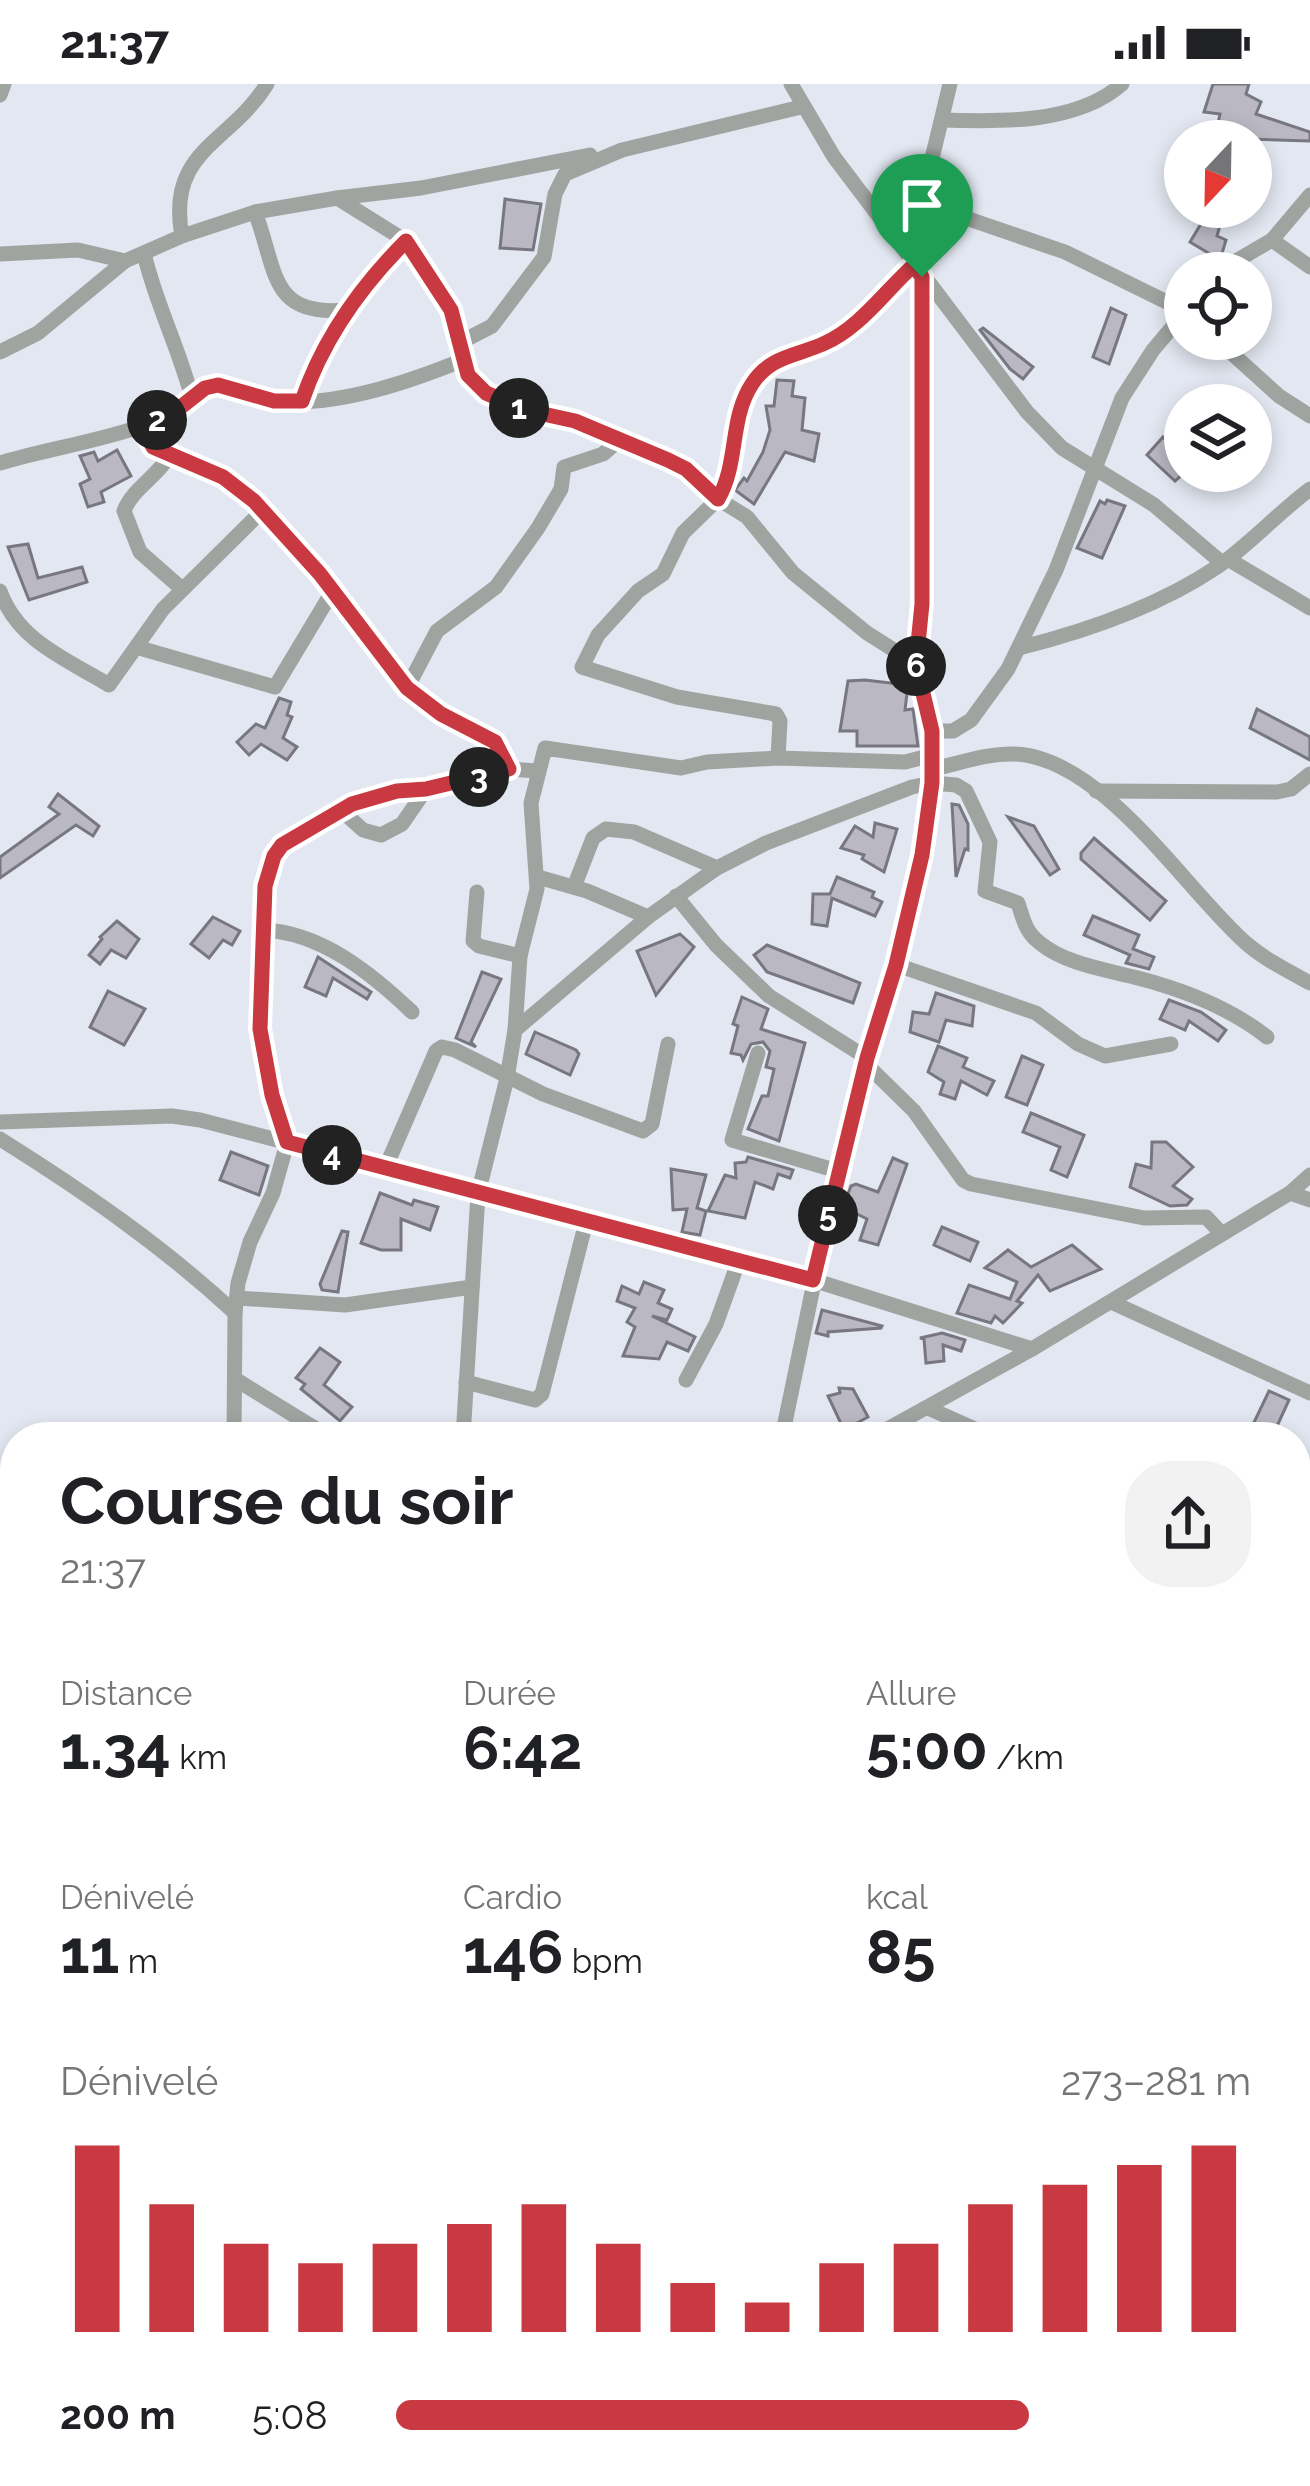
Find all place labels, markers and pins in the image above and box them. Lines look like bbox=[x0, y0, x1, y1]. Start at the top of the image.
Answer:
pin bbox=[871, 154, 973, 277]
pin: 1 bbox=[489, 378, 549, 438]
pin: 2 bbox=[127, 390, 187, 450]
pin: 6 bbox=[886, 636, 946, 696]
pin: 3 bbox=[449, 747, 509, 807]
pin: 4 bbox=[302, 1125, 362, 1185]
pin: 5 bbox=[798, 1185, 858, 1245]

